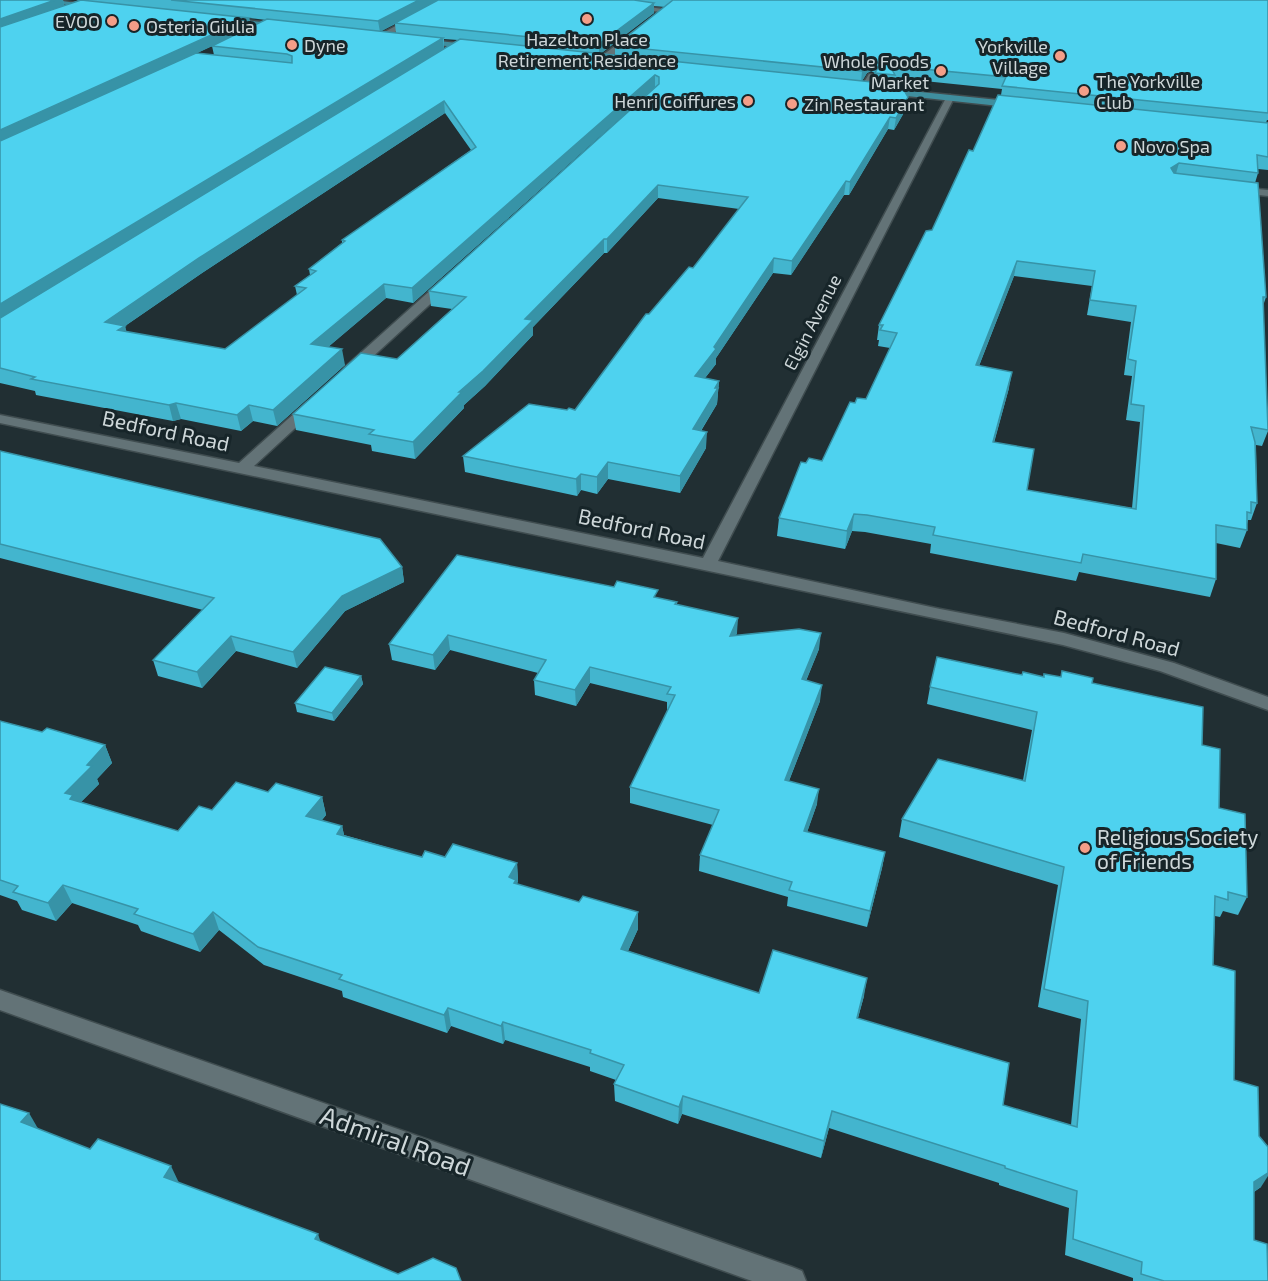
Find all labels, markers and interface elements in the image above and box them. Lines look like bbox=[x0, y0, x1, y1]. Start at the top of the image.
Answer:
place label: EVOO bbox=[55, 10, 100, 32]
marker: Hazelton Place Retirement Residence bbox=[580, 12, 594, 26]
marker: EVOO bbox=[105, 14, 119, 28]
place label: Osteria Giulia bbox=[146, 15, 255, 37]
marker: Osteria Giulia bbox=[127, 19, 141, 33]
place label: Hazelton Place Retirement Residence bbox=[498, 28, 676, 71]
place label: Dyne bbox=[304, 34, 346, 56]
place label: Yorkville Village bbox=[978, 35, 1048, 78]
marker: Dyne bbox=[285, 38, 299, 52]
marker: Yorkville Village bbox=[1053, 49, 1067, 63]
place label: Whole Foods Market bbox=[823, 50, 929, 93]
marker: Whole Foods Market bbox=[934, 64, 948, 78]
place label: The Yorkville Club bbox=[1096, 70, 1200, 113]
marker: The Yorkville Club bbox=[1077, 84, 1091, 98]
place label: Henri Coiffures bbox=[614, 90, 736, 112]
place label: Zin Restaurant bbox=[804, 93, 925, 115]
marker: Henri Coiffures bbox=[741, 94, 755, 108]
marker: Zin Restaurant bbox=[785, 97, 799, 111]
place label: Novo Spa bbox=[1133, 135, 1210, 157]
marker: Novo Spa bbox=[1114, 139, 1128, 153]
street label: Elgin Avenue bbox=[779, 271, 845, 373]
street label: Bedford Road bbox=[100, 404, 232, 456]
street label: Bedford Road bbox=[576, 502, 708, 554]
street label: Bedford Road bbox=[1051, 603, 1183, 661]
place label: Religious Society of Friends bbox=[1097, 824, 1258, 873]
marker: Religious Society of Friends bbox=[1078, 841, 1092, 855]
street label: Admiral Road bbox=[317, 1098, 475, 1182]

